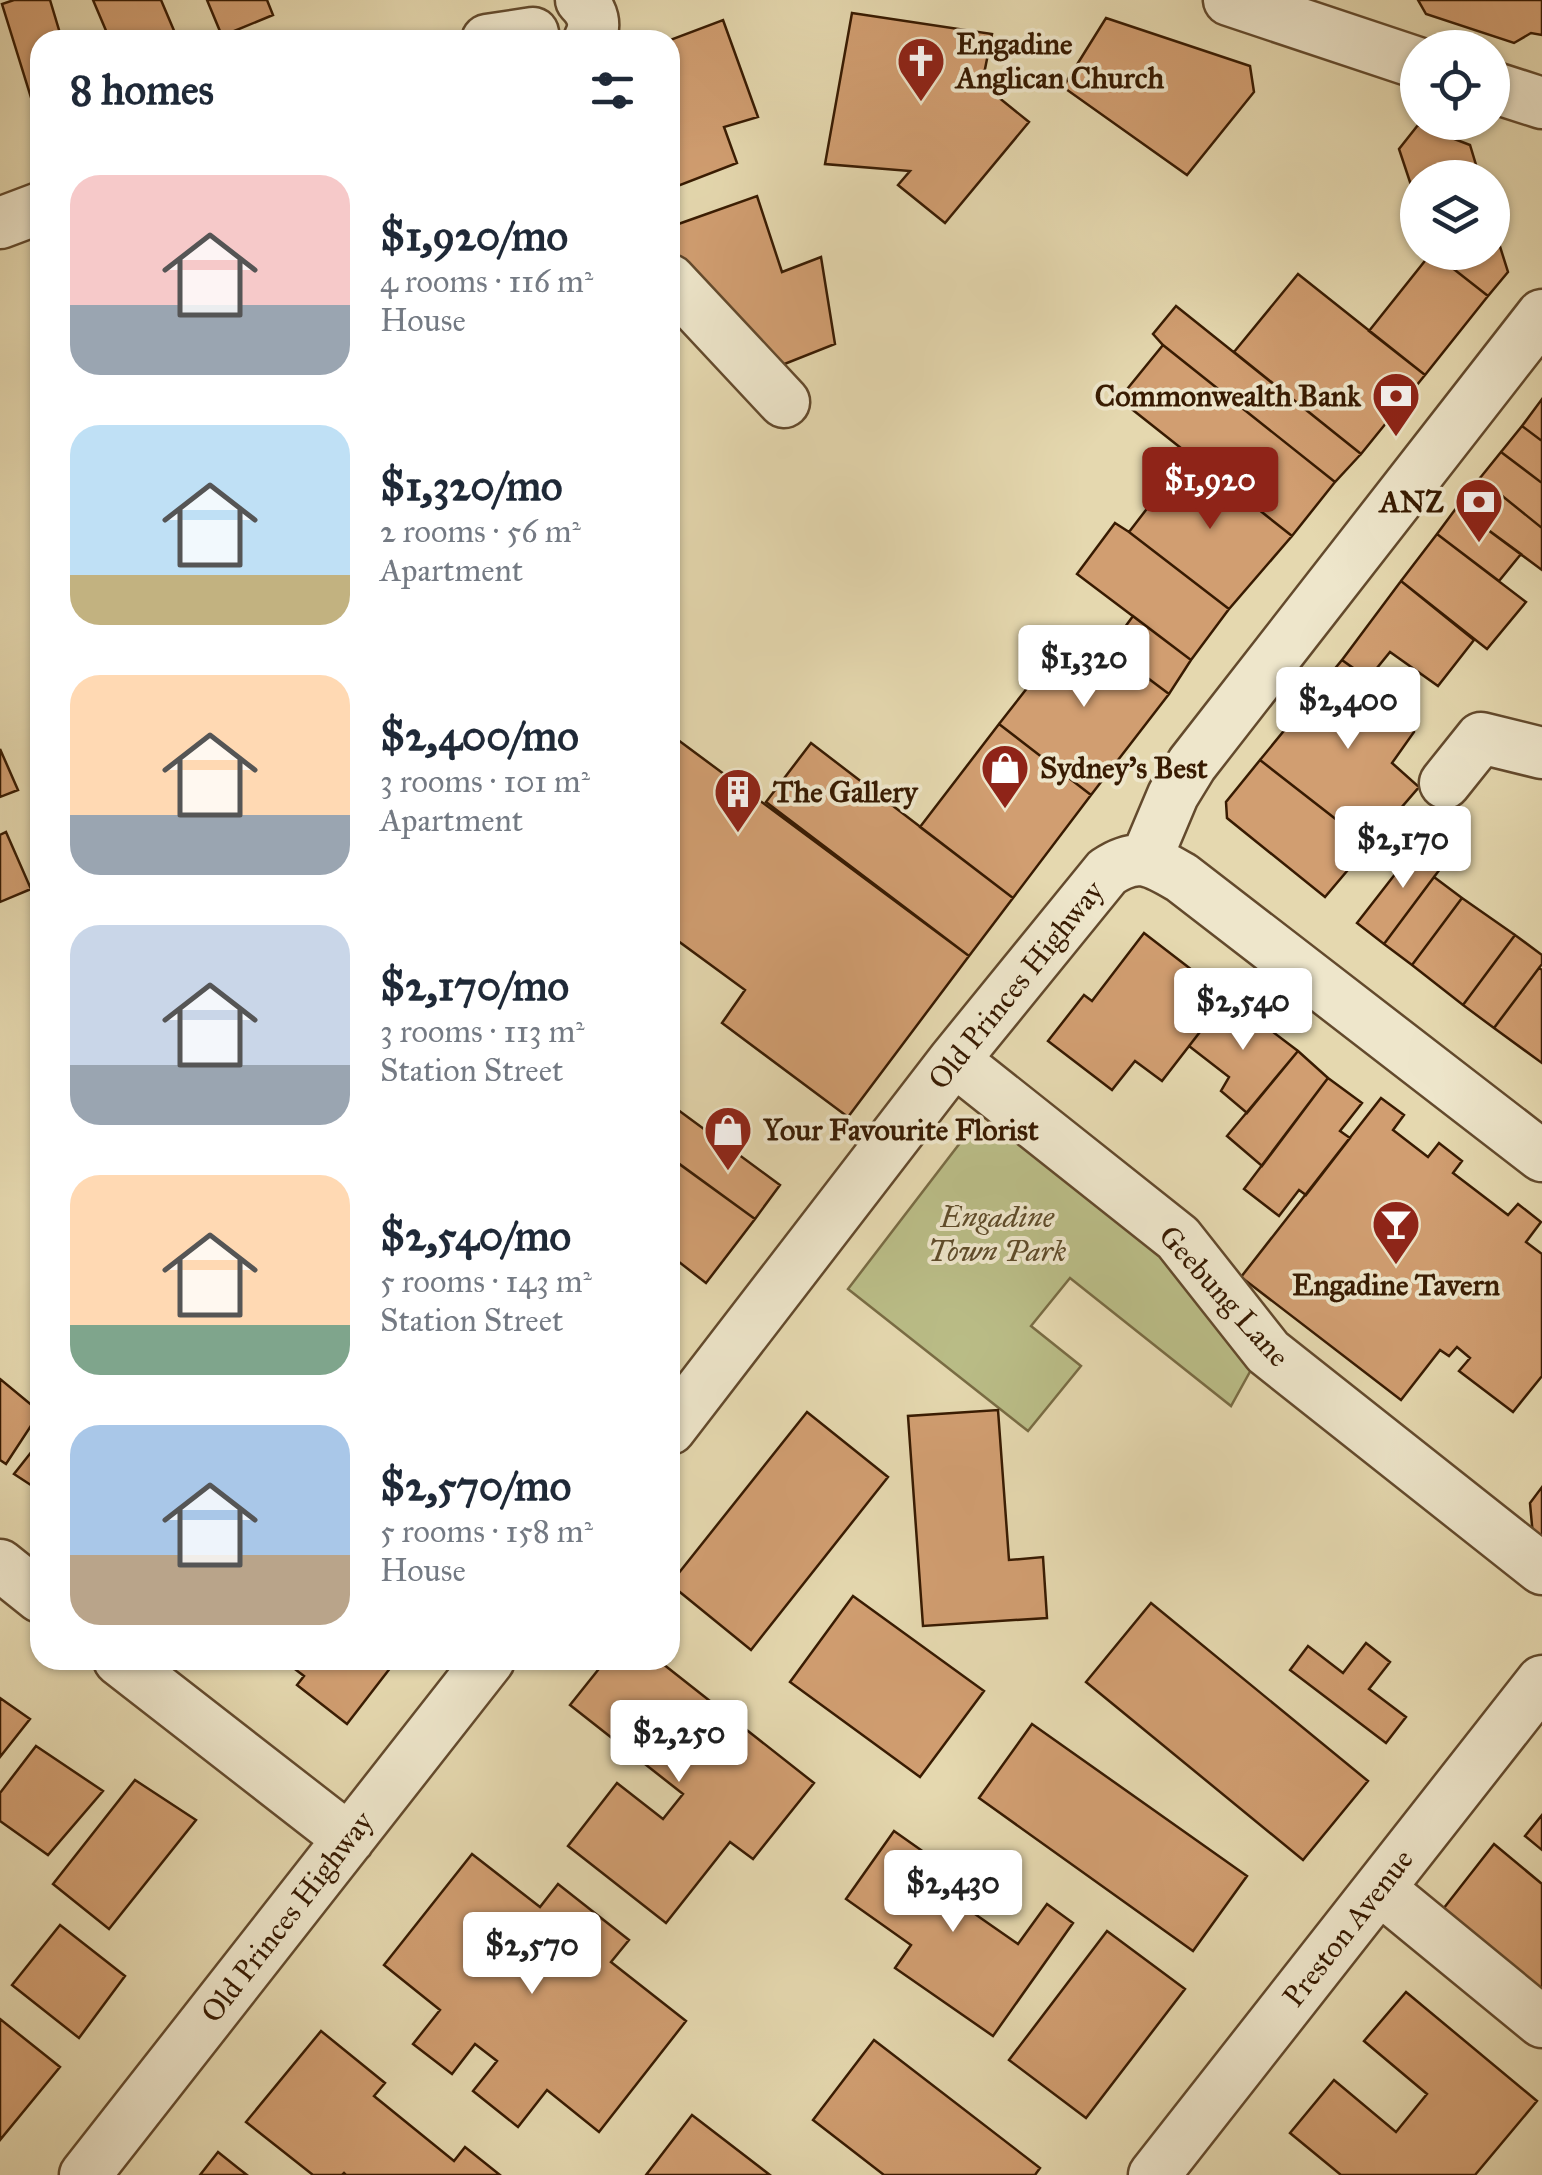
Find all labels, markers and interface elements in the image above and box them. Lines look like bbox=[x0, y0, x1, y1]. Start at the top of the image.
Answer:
place label: Engadine Anglican Church bbox=[954, 26, 1164, 96]
map controls bbox=[1400, 30, 1510, 270]
button: locate bbox=[1400, 30, 1510, 140]
church icon: Engadine Anglican Church bbox=[895, 35, 947, 103]
icon: filters bbox=[585, 63, 640, 118]
text: 8 homes bbox=[70, 64, 214, 116]
button: layers bbox=[1400, 160, 1510, 270]
text: $1,920/mo bbox=[380, 210, 568, 262]
icon: home bbox=[150, 215, 270, 335]
text: 4 rooms · 116 m² bbox=[380, 262, 593, 301]
text: House bbox=[380, 301, 466, 340]
bank icon: Commonwealth Bank bbox=[1370, 370, 1422, 438]
place label: Commonwealth Bank bbox=[1095, 378, 1362, 414]
pin: $1,920 bbox=[1129, 447, 1291, 532]
text: $1,320/mo bbox=[380, 460, 563, 512]
text: $1,920 bbox=[1164, 460, 1256, 499]
icon: home bbox=[150, 465, 270, 585]
bank icon: ANZ bbox=[1453, 476, 1505, 544]
place label: ANZ bbox=[1378, 484, 1444, 520]
text: 2 rooms · 56 m² bbox=[380, 512, 581, 551]
text: Apartment bbox=[380, 551, 523, 590]
pin: $1,320 bbox=[1003, 625, 1165, 710]
text: $1,320 bbox=[1040, 638, 1128, 677]
pin: $2,400 bbox=[1267, 667, 1429, 752]
text: $2,400 bbox=[1298, 680, 1398, 719]
text: $2,400/mo bbox=[380, 710, 579, 762]
icon: home bbox=[150, 715, 270, 835]
shop icon: Sydney's Best bbox=[979, 742, 1031, 810]
place label: Sydney's Best bbox=[1040, 750, 1208, 786]
text: 3 rooms · 101 m² bbox=[380, 762, 590, 801]
building icon: The Gallery bbox=[712, 766, 764, 834]
place label: The Gallery bbox=[773, 774, 919, 810]
text: Apartment bbox=[380, 801, 523, 840]
pin: $2,170 bbox=[1322, 806, 1484, 891]
text: $2,170 bbox=[1357, 819, 1449, 858]
street label: Old Princes Highway bbox=[921, 873, 1112, 1097]
text: $2,170/mo bbox=[380, 960, 569, 1012]
icon: home bbox=[150, 965, 270, 1085]
pin: $2,540 bbox=[1162, 968, 1324, 1053]
text: $2,540 bbox=[1196, 981, 1290, 1020]
text: 3 rooms · 113 m² bbox=[380, 1012, 585, 1051]
text: Station Street bbox=[380, 1051, 563, 1090]
shop icon: Your Favourite Florist bbox=[702, 1104, 754, 1172]
place label: Your Favourite Florist bbox=[762, 1112, 1039, 1148]
bar icon: Engadine Tavern bbox=[1370, 1198, 1422, 1266]
park label: Engadine Town Park bbox=[928, 1199, 1066, 1269]
text: $2,540/mo bbox=[380, 1210, 571, 1262]
icon: home bbox=[150, 1215, 270, 1335]
street label: Geebung Lane bbox=[1151, 1218, 1297, 1374]
text: 5 rooms · 143 m² bbox=[380, 1262, 592, 1301]
place label: Engadine Tavern bbox=[1292, 1267, 1501, 1303]
text: Station Street bbox=[380, 1301, 563, 1340]
text: $2,570/mo bbox=[380, 1460, 571, 1512]
icon: home bbox=[150, 1465, 270, 1585]
text: 5 rooms · 158 m² bbox=[380, 1512, 593, 1551]
text: House bbox=[380, 1551, 466, 1590]
pin: $2,250 bbox=[598, 1700, 760, 1785]
text: $2,250 bbox=[633, 1713, 725, 1752]
street label: Old Princes Highway bbox=[193, 1803, 381, 2030]
street label: Preston Avenue bbox=[1275, 1842, 1421, 2014]
pin: $2,430 bbox=[872, 1850, 1034, 1935]
text: $2,430 bbox=[906, 1863, 1000, 1902]
pin: $2,570 bbox=[451, 1912, 613, 1997]
text: $2,570 bbox=[485, 1925, 579, 1964]

